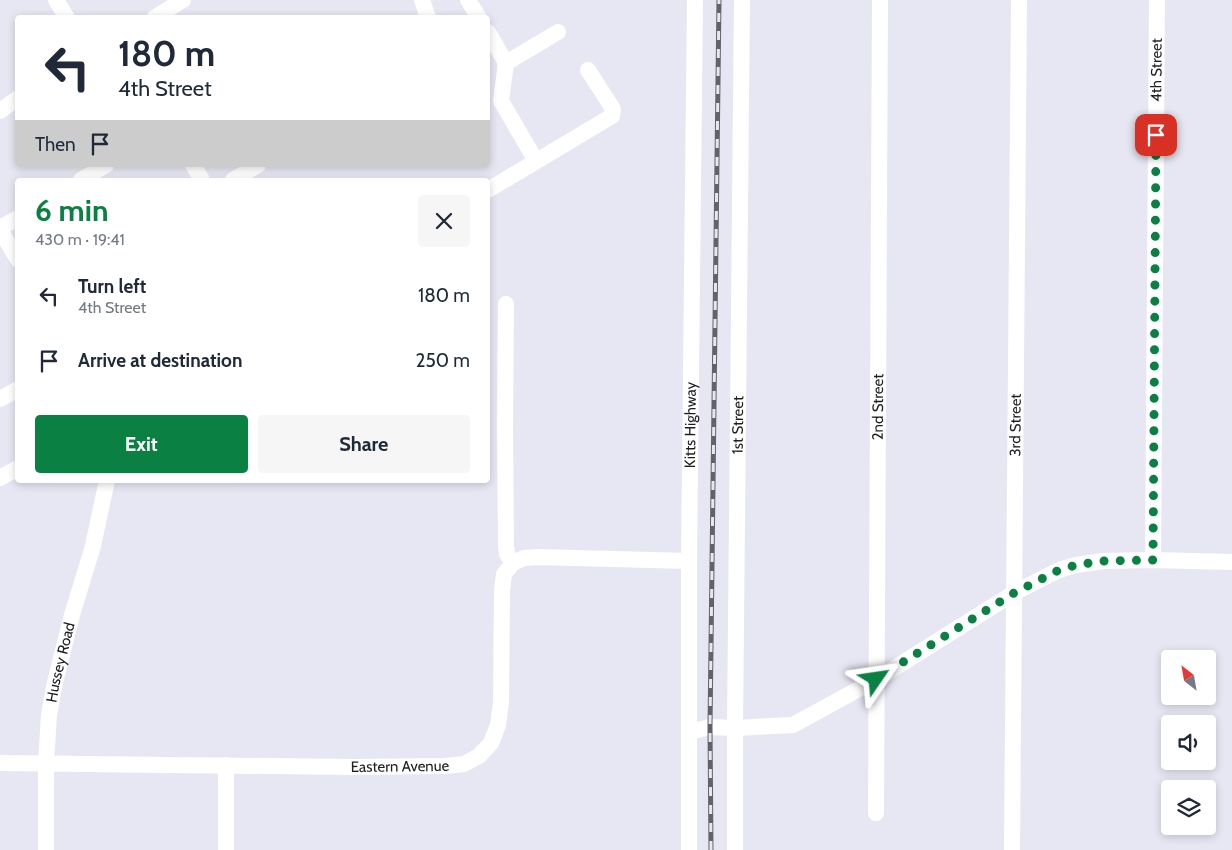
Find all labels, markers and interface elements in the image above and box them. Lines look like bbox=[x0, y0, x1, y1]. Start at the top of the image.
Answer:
text: 180 m bbox=[118, 32, 215, 75]
icon: left bbox=[35, 35, 100, 100]
street label: 4th Street bbox=[1147, 38, 1166, 102]
text: 4th Street bbox=[118, 75, 212, 102]
pin bbox=[1135, 114, 1177, 156]
icon: arrive bbox=[1142, 121, 1170, 149]
icon: arrive bbox=[86, 130, 114, 158]
text: Then bbox=[35, 133, 76, 156]
text: 6 min bbox=[35, 192, 108, 229]
button: close bbox=[418, 195, 470, 247]
text: 430 m · 19:41 bbox=[35, 230, 125, 249]
text: Turn left bbox=[78, 275, 146, 298]
icon: left bbox=[35, 282, 63, 310]
text: 180 m bbox=[418, 284, 470, 307]
text: 4th Street bbox=[78, 298, 146, 317]
icon: arrive bbox=[35, 347, 63, 375]
text: Arrive at destination bbox=[78, 349, 242, 372]
text: 250 m bbox=[416, 349, 470, 372]
street label: 2nd Street bbox=[869, 374, 887, 440]
street label: Kitts Highway bbox=[681, 381, 700, 468]
street label: 3rd Street bbox=[1006, 393, 1025, 457]
street label: 1st Street bbox=[729, 396, 747, 454]
button: Exit bbox=[35, 415, 248, 473]
button: Share bbox=[258, 415, 470, 473]
street label: Hussey Road bbox=[42, 620, 79, 704]
north arrow bbox=[1161, 650, 1216, 705]
map controls bbox=[1161, 650, 1216, 835]
position arrow bbox=[849, 652, 901, 704]
button: sound bbox=[1161, 715, 1216, 770]
street label: Eastern Avenue bbox=[351, 757, 450, 776]
button: layers bbox=[1161, 780, 1216, 835]

